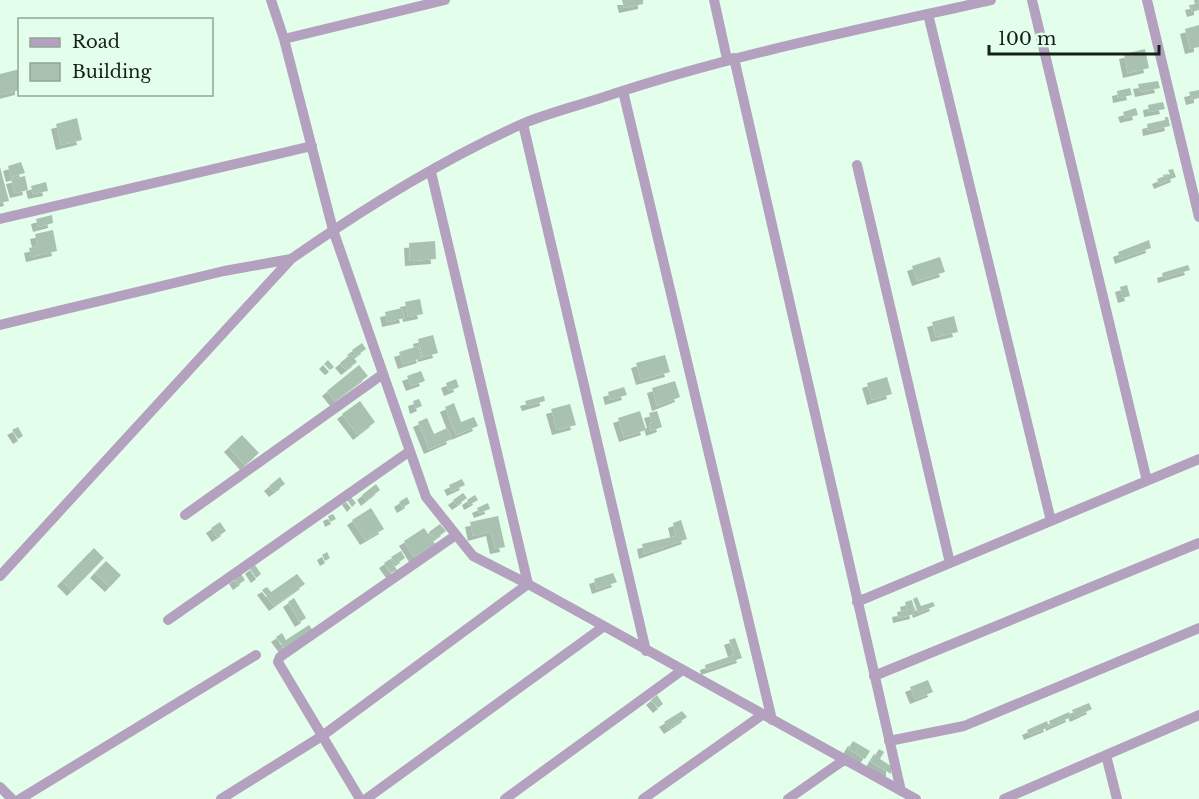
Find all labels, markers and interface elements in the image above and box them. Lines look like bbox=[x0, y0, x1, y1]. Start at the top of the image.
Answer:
legend bbox=[18, 18, 213, 96]
scale bar bbox=[989, 18, 1158, 56]
text: 100 m bbox=[998, 28, 1056, 50]
text: Road bbox=[72, 31, 120, 53]
text: Building bbox=[72, 61, 151, 83]

